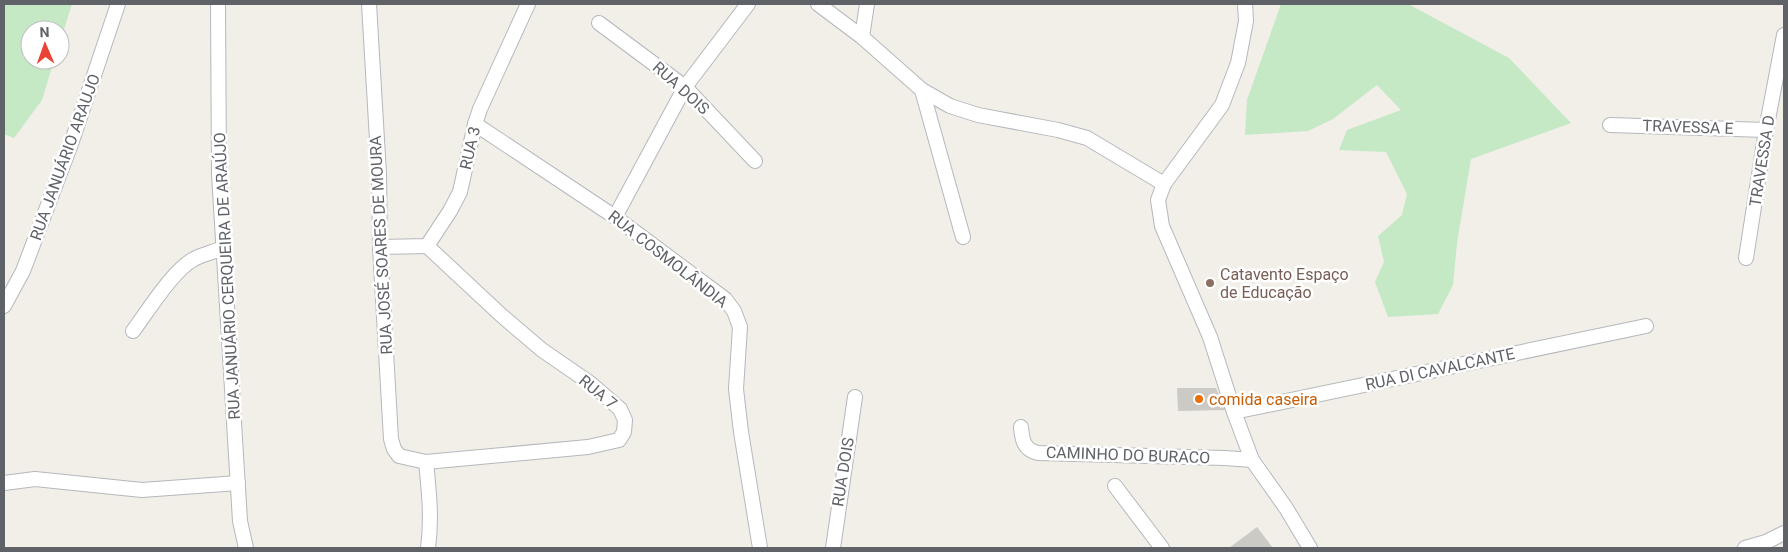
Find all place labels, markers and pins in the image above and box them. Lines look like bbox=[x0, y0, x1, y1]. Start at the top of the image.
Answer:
place label: Catavento Espaço de Educação bbox=[1220, 265, 1349, 302]
marker: Catavento Espaço de Educação bbox=[1204, 277, 1216, 289]
place label: comida caseira bbox=[1209, 390, 1318, 409]
marker: comida caseira bbox=[1193, 393, 1205, 405]

